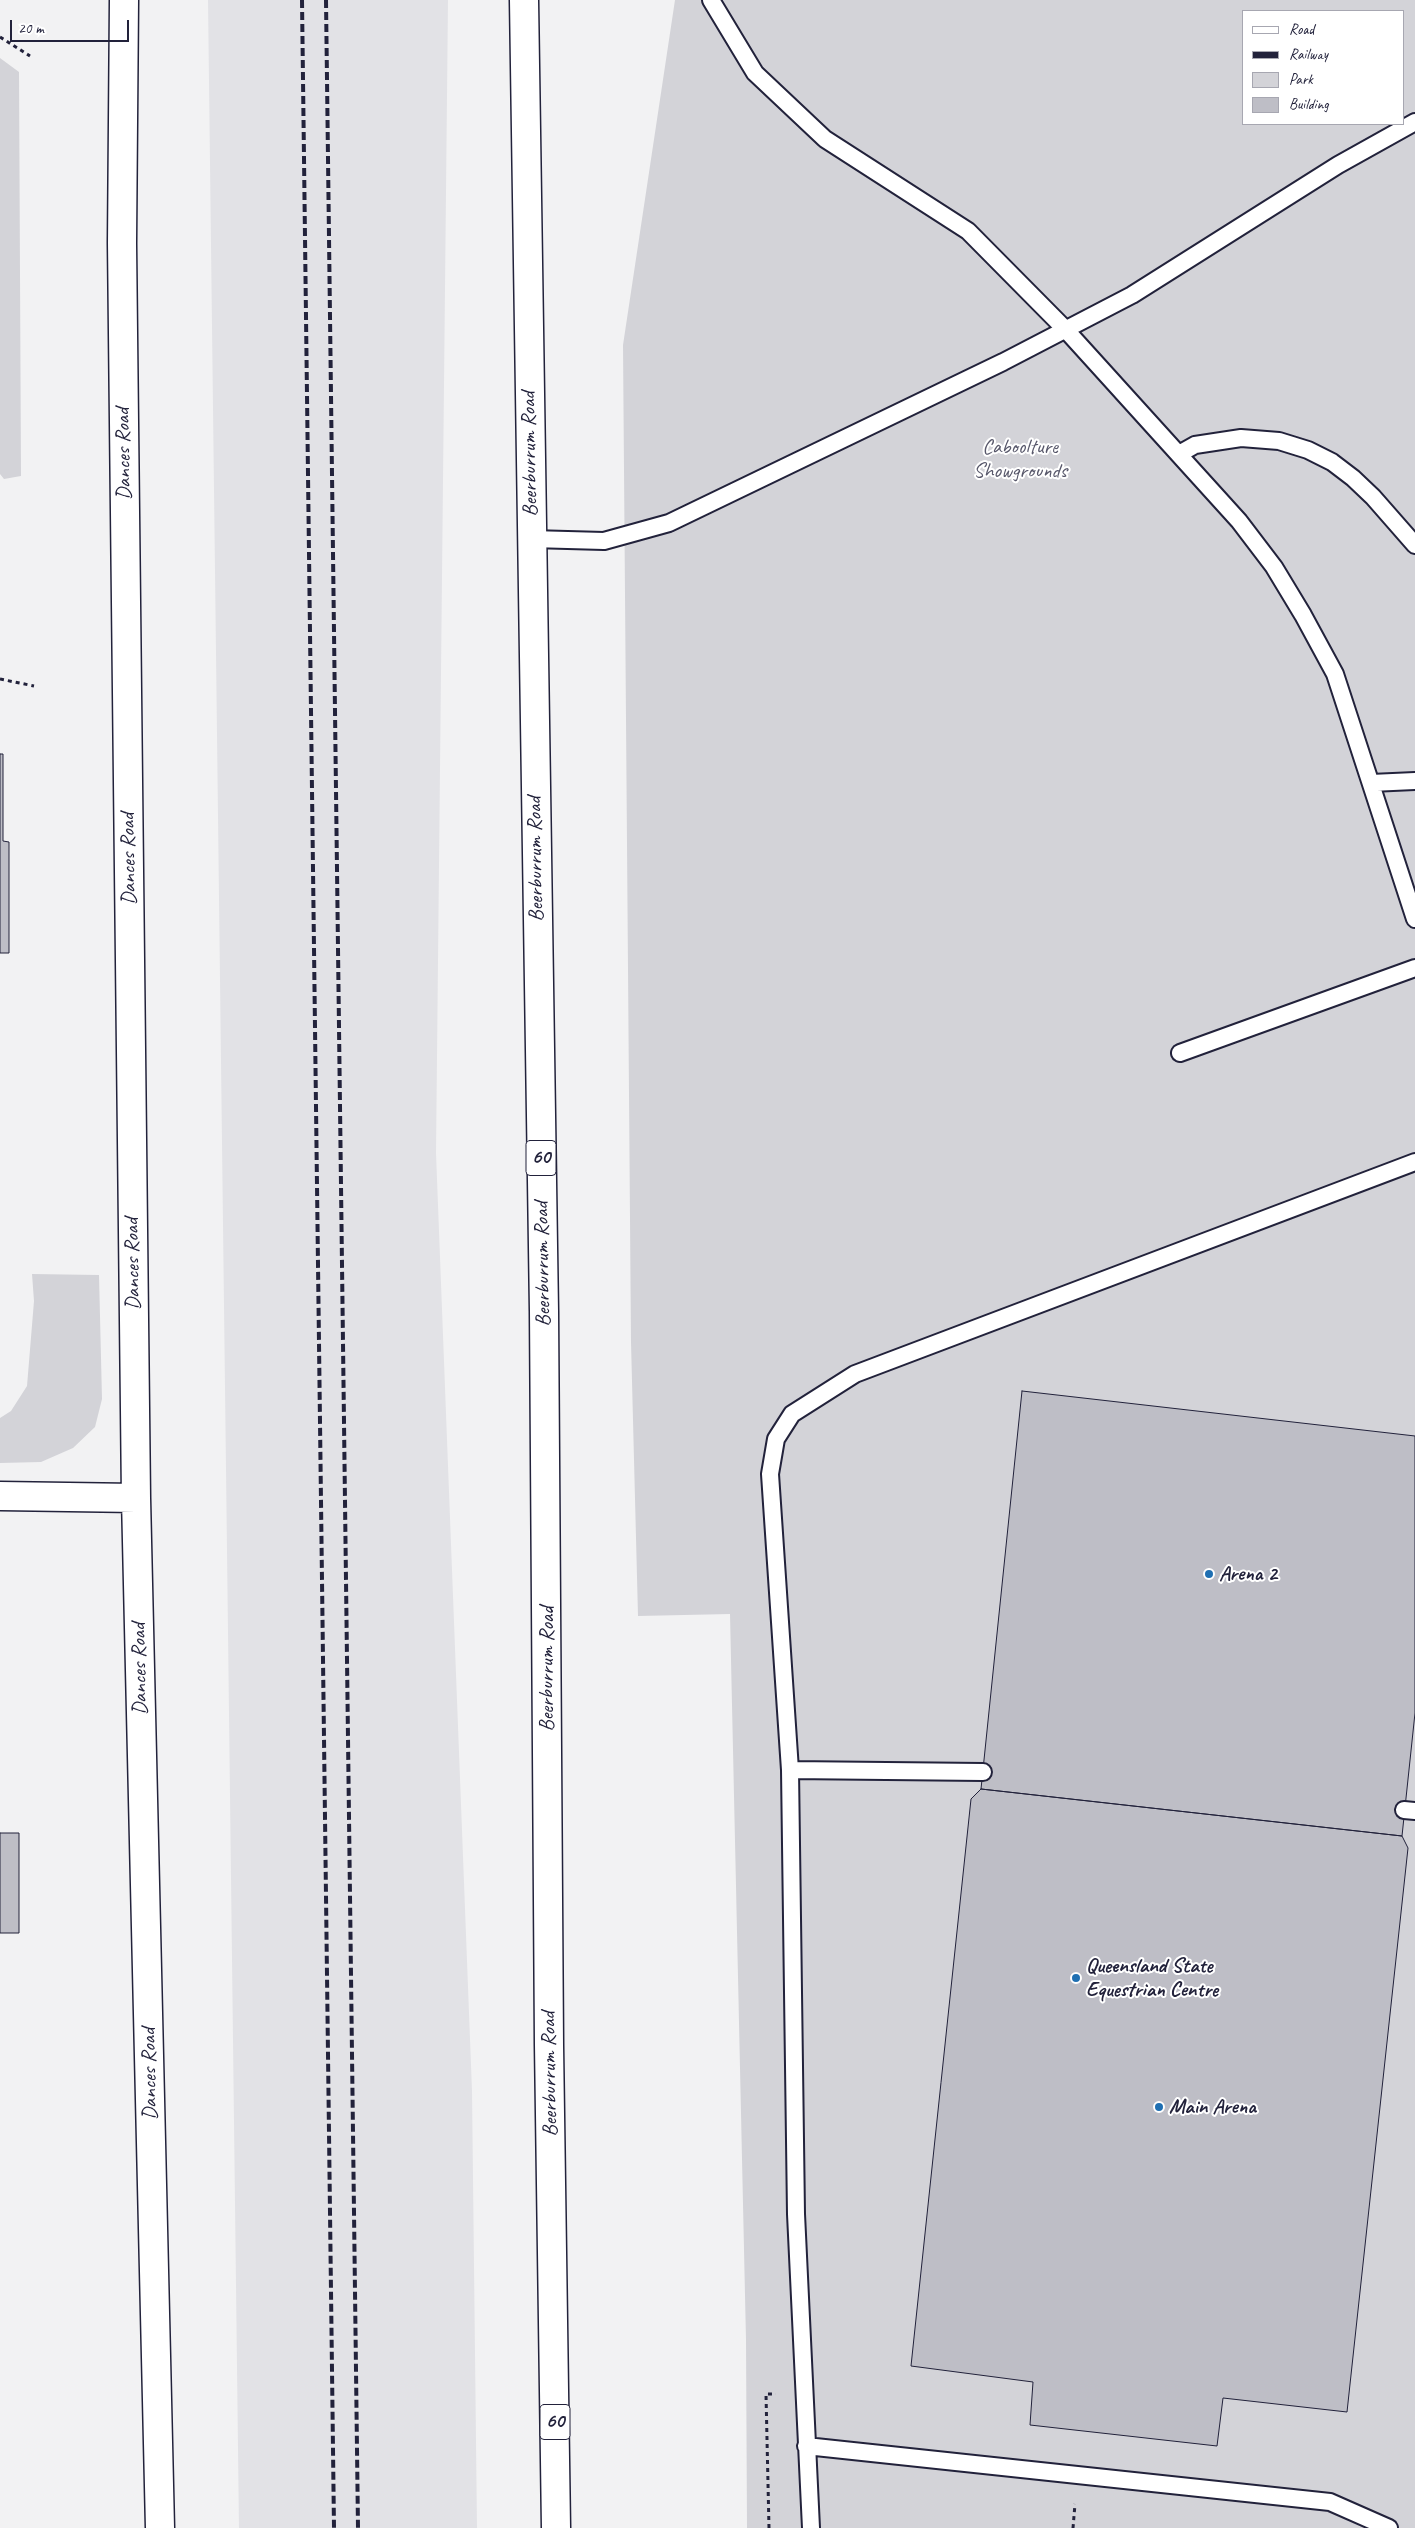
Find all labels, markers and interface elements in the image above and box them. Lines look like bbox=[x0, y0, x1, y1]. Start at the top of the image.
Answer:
scale bar bbox=[12, 10, 131, 42]
legend bbox=[1242, 10, 1405, 125]
text: 20 m bbox=[18, 19, 44, 38]
text: Road bbox=[1289, 20, 1314, 39]
text: Railway bbox=[1289, 45, 1328, 64]
text: Park bbox=[1289, 70, 1313, 89]
text: Building bbox=[1289, 95, 1328, 114]
street label: Beerburrum Road bbox=[516, 391, 544, 517]
street label: Dances Road bbox=[111, 408, 137, 500]
park label: Caboolture Showgrounds bbox=[973, 434, 1067, 484]
street label: Beerburrum Road bbox=[522, 796, 550, 922]
street label: Dances Road bbox=[116, 813, 142, 905]
road number: 60 bbox=[526, 1140, 556, 1176]
street label: Beerburrum Road bbox=[529, 1201, 557, 1327]
street label: Dances Road bbox=[120, 1218, 146, 1310]
place label: Arena 2 bbox=[1219, 1561, 1277, 1587]
marker: Arena 2 bbox=[1203, 1568, 1215, 1580]
street label: Beerburrum Road bbox=[534, 1606, 560, 1732]
street label: Dances Road bbox=[127, 1623, 153, 1715]
place label: Queensland State Equestrian Centre bbox=[1086, 1953, 1218, 2003]
marker: Queensland State Equestrian Centre bbox=[1070, 1972, 1082, 1984]
street label: Beerburrum Road bbox=[536, 2011, 564, 2137]
street label: Dances Road bbox=[137, 2028, 163, 2120]
place label: Main Arena bbox=[1169, 2094, 1256, 2120]
marker: Main Arena bbox=[1153, 2101, 1165, 2113]
road number: 60 bbox=[540, 2404, 570, 2440]

